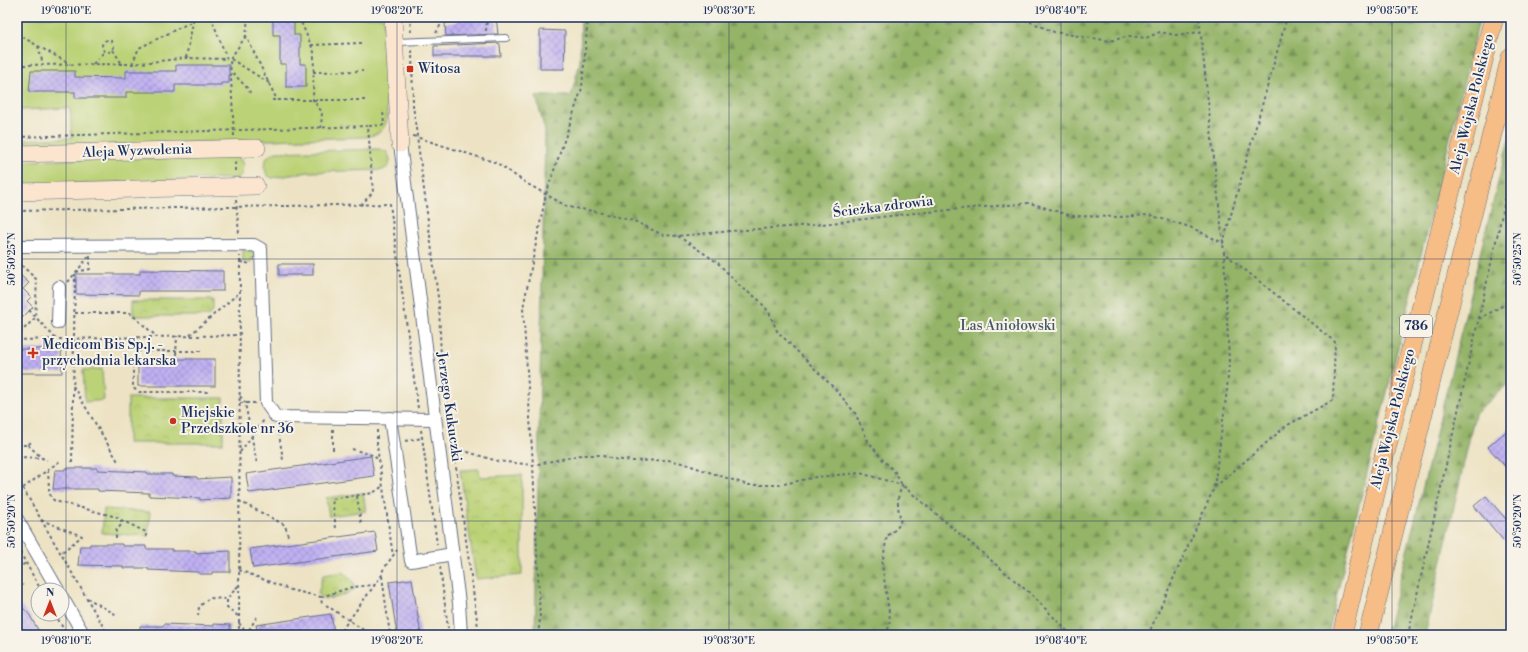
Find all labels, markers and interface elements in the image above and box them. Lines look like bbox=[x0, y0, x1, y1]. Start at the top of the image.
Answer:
text: 19°08'10"E bbox=[41, 5, 91, 17]
text: 19°08'20"E bbox=[371, 5, 423, 17]
text: 19°08'30"E bbox=[703, 5, 755, 17]
text: 19°08'40"E bbox=[1035, 5, 1087, 17]
text: 19°08'50"E bbox=[1366, 5, 1418, 17]
street label: Aleja Wojska Polskiego bbox=[1446, 32, 1498, 177]
place label: Witosa bbox=[417, 60, 461, 78]
marker: Witosa bbox=[405, 64, 415, 74]
street label: Aleja Wyzwolenia bbox=[81, 140, 193, 162]
street label: Ścieżka zdrowia bbox=[832, 190, 935, 222]
text: 50°50'25"N bbox=[6, 232, 18, 285]
text: 50°50'25"N bbox=[1512, 232, 1524, 285]
road number: 786 bbox=[1400, 315, 1432, 337]
park label: Las Aniołowski bbox=[960, 317, 1056, 335]
place label: Medicom Bis Sp.j. - przychodnia lekarska bbox=[42, 336, 177, 370]
marker: Medicom Bis Sp.j. - przychodnia lekarska bbox=[27, 347, 39, 359]
street label: Aleja Wojska Polskiego bbox=[1367, 347, 1419, 492]
street label: Jerzego Kukuczki bbox=[432, 350, 466, 463]
place label: Miejskie Przedszkole nr 36 bbox=[181, 404, 294, 438]
marker: Miejskie Przedszkole nr 36 bbox=[168, 416, 178, 426]
text: 50°50'20"N bbox=[6, 494, 18, 548]
text: 50°50'20"N bbox=[1512, 494, 1524, 548]
north arrow bbox=[30, 582, 70, 622]
text: N bbox=[46, 586, 55, 600]
text: 19°08'10"E bbox=[41, 635, 91, 647]
text: 19°08'20"E bbox=[371, 635, 423, 647]
text: 19°08'30"E bbox=[703, 635, 755, 647]
text: 19°08'40"E bbox=[1035, 635, 1087, 647]
text: 19°08'50"E bbox=[1366, 635, 1418, 647]

